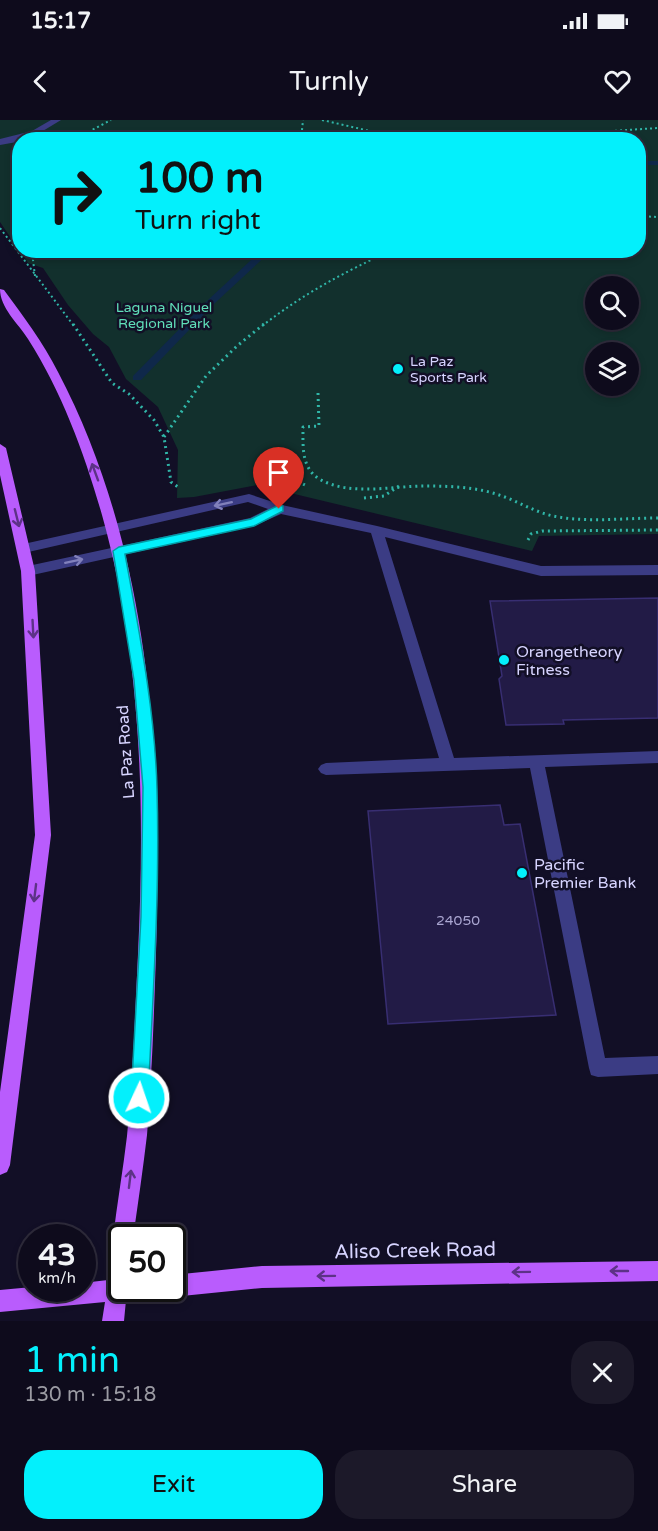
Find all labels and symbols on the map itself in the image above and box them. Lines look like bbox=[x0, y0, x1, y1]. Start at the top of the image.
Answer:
park label: Laguna Niguel Regional Park bbox=[116, 299, 212, 332]
place label: La Paz Sports Park bbox=[410, 353, 487, 386]
marker: La Paz Sports Park bbox=[391, 362, 405, 376]
pin bbox=[253, 447, 304, 509]
one-way arrow bbox=[88, 463, 99, 482]
one-way arrow bbox=[214, 498, 233, 510]
one-way arrow bbox=[12, 508, 23, 527]
one-way arrow bbox=[63, 555, 83, 566]
one-way arrow bbox=[27, 619, 38, 639]
place label: Orangetheory Fitness bbox=[516, 642, 623, 680]
marker: Orangetheory Fitness bbox=[497, 653, 511, 667]
street label: La Paz Road bbox=[113, 704, 139, 800]
place label: Pacific Premier Bank bbox=[534, 855, 636, 893]
marker: Pacific Premier Bank bbox=[515, 866, 529, 880]
one-way arrow bbox=[30, 882, 41, 902]
house number: 24050 bbox=[436, 912, 480, 929]
position arrow bbox=[107, 1066, 171, 1130]
one-way arrow bbox=[125, 1170, 136, 1190]
speed limit sign: 50 bbox=[108, 1224, 186, 1302]
street label: Aliso Creek Road bbox=[334, 1238, 496, 1264]
one-way arrow bbox=[609, 1265, 629, 1277]
one-way arrow bbox=[511, 1266, 531, 1278]
one-way arrow bbox=[316, 1270, 336, 1282]

